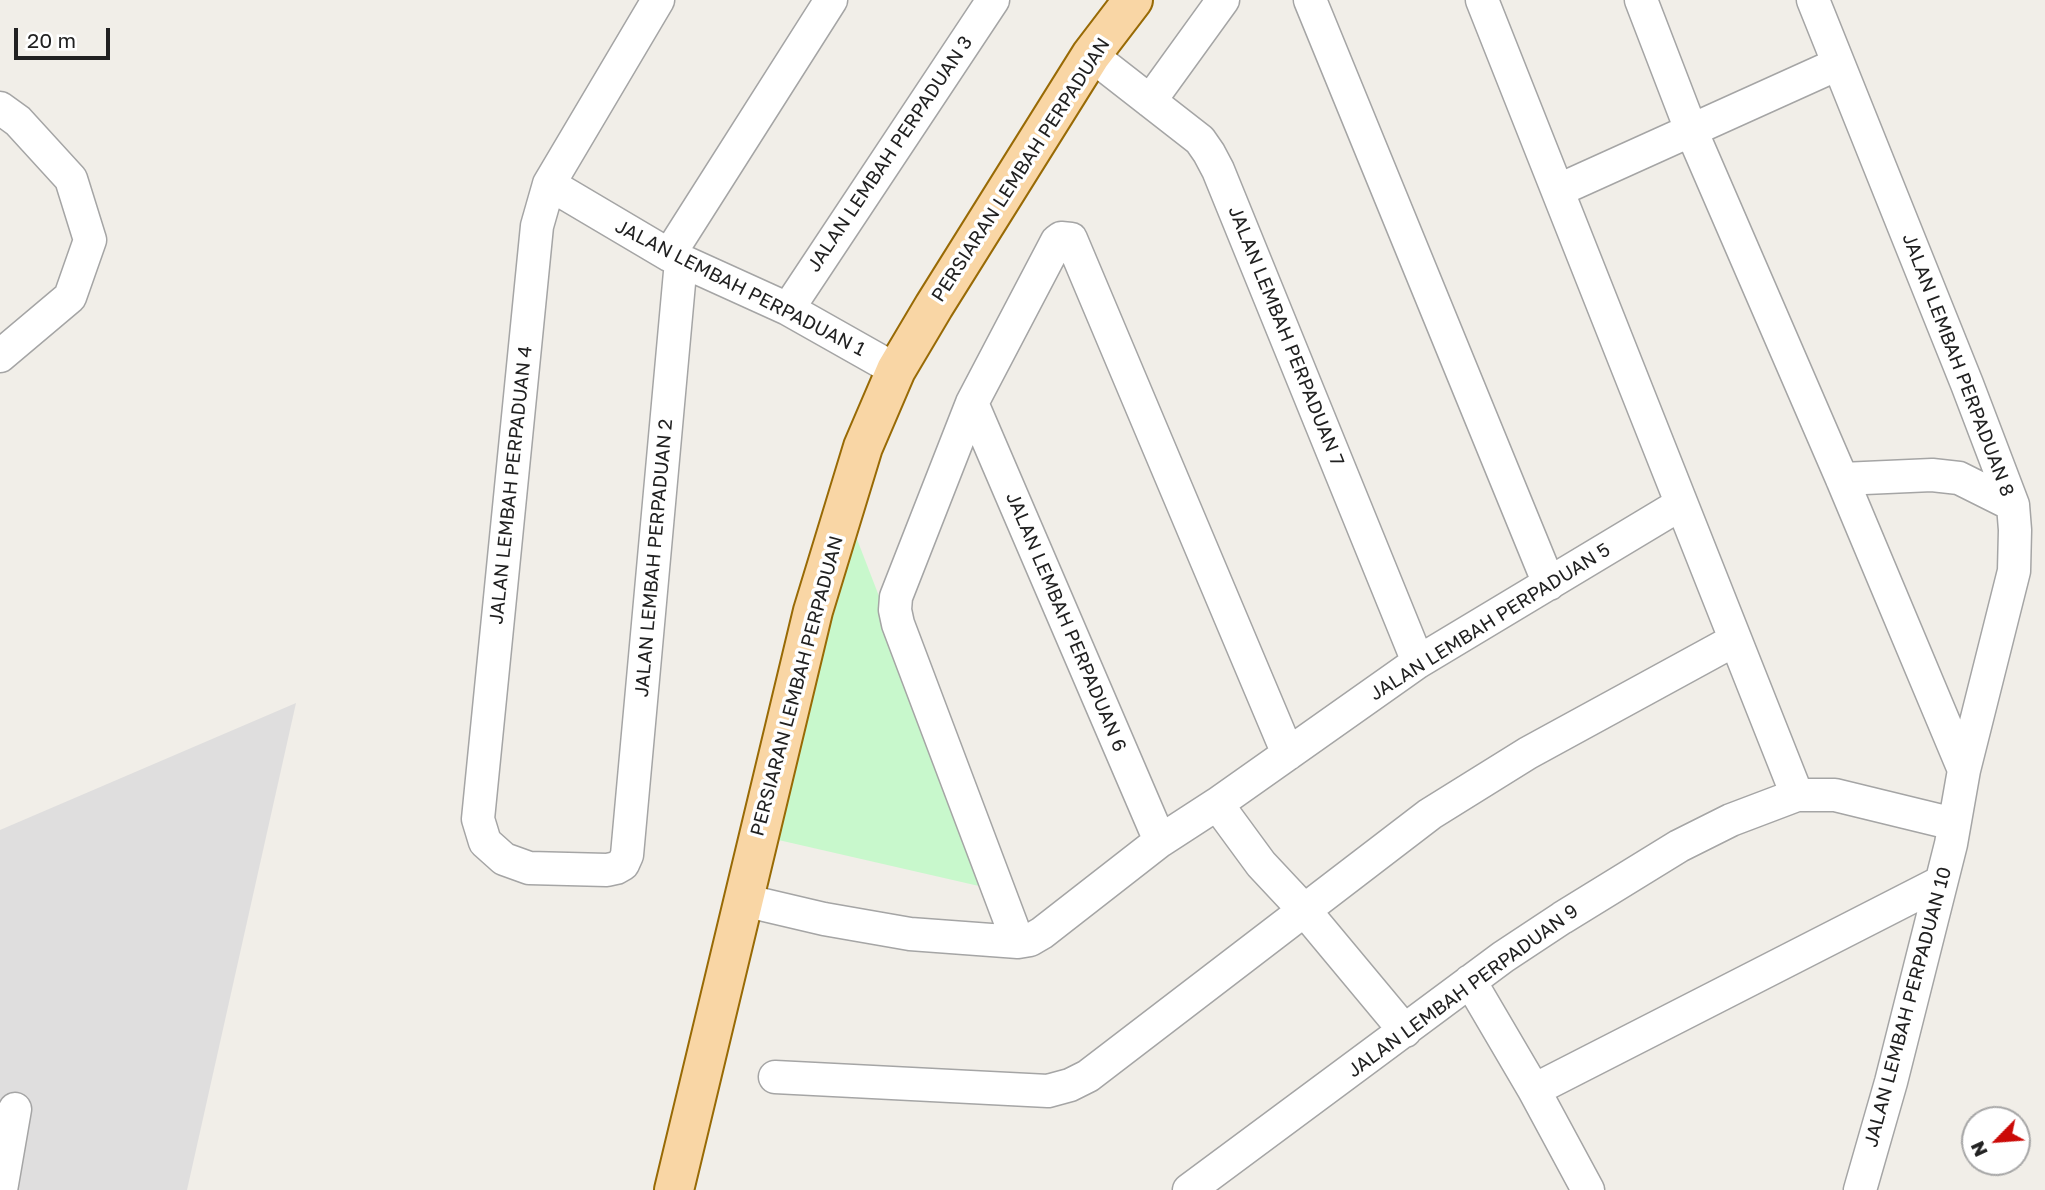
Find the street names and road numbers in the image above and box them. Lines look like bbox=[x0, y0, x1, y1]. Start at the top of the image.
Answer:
street label: JALAN LEMBAH PERPADUAN 3 bbox=[802, 32, 978, 276]
street label: PERSIARAN LEMBAH PERPADUAN bbox=[927, 34, 1115, 306]
street label: JALAN LEMBAH PERPADUAN 7 bbox=[1223, 203, 1349, 469]
street label: JALAN LEMBAH PERPADUAN 1 bbox=[611, 215, 869, 361]
street label: JALAN LEMBAH PERPADUAN 8 bbox=[1897, 230, 2019, 500]
street label: JALAN LEMBAH PERPADUAN 4 bbox=[485, 345, 537, 625]
street label: JALAN LEMBAH PERPADUAN 2 bbox=[630, 418, 678, 698]
street label: JALAN LEMBAH PERPADUAN 6 bbox=[1001, 489, 1131, 755]
street label: PERSIARAN LEMBAH PERPADUAN bbox=[746, 533, 848, 839]
street label: JALAN LEMBAH PERPADUAN 5 bbox=[1366, 538, 1614, 706]
street label: JALAN LEMBAH PERPADUAN 10 bbox=[1860, 864, 1956, 1150]
street label: JALAN LEMBAH PERPADUAN 9 bbox=[1343, 900, 1583, 1082]

